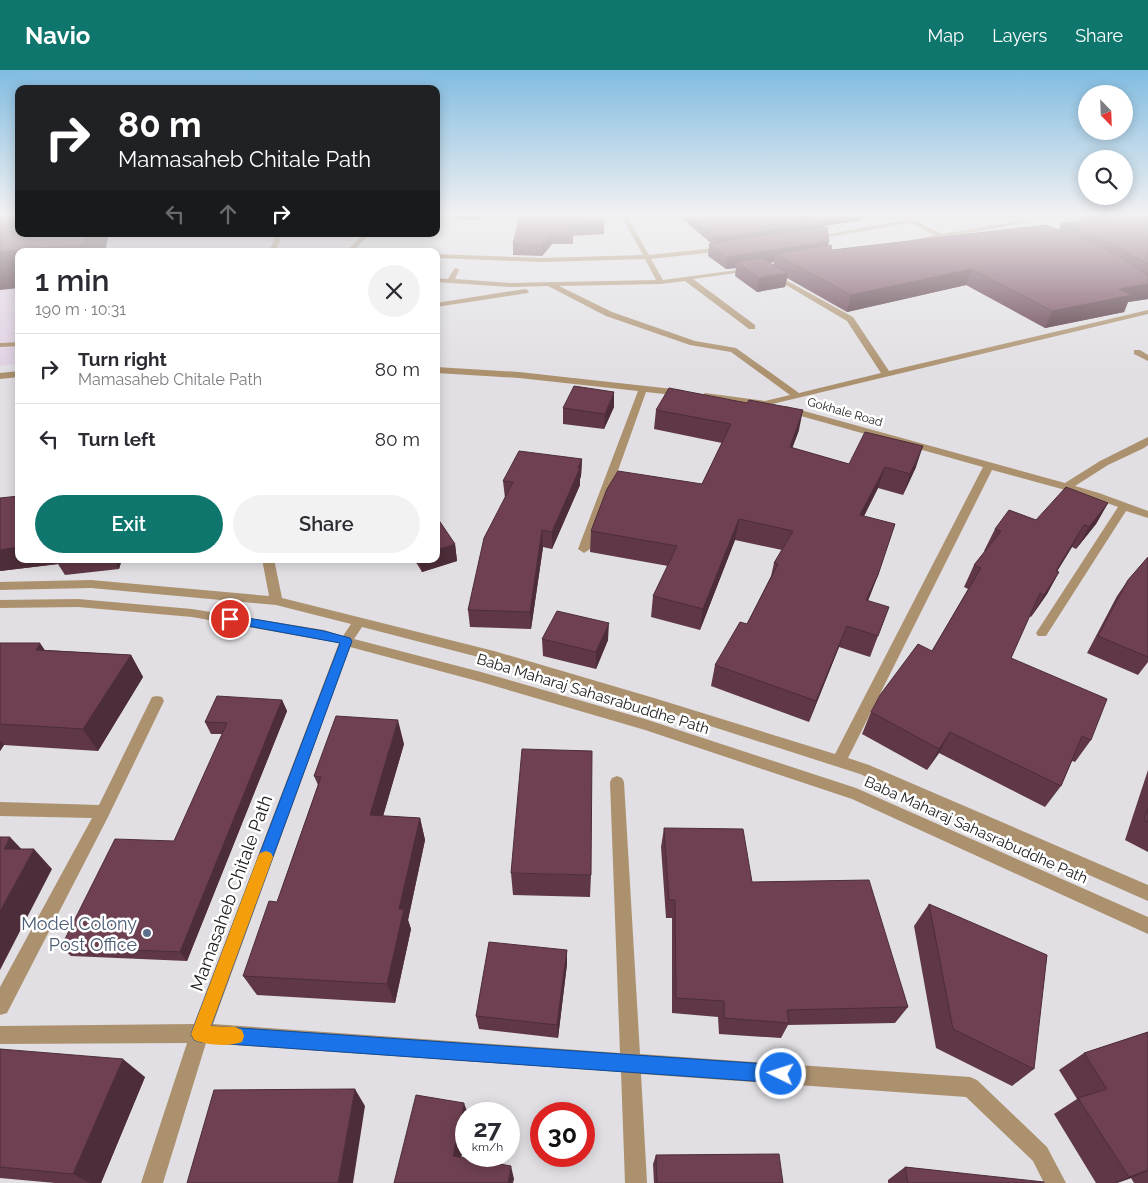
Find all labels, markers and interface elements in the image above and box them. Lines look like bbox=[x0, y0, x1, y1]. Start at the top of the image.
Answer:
text: Navio bbox=[25, 21, 90, 50]
text: Map bbox=[928, 25, 964, 46]
text: Layers bbox=[992, 25, 1047, 46]
text: Share bbox=[1075, 25, 1123, 46]
north arrow bbox=[1078, 85, 1132, 140]
map controls bbox=[1078, 85, 1133, 205]
text: 80 m bbox=[118, 104, 202, 145]
icon: right bbox=[35, 105, 100, 170]
text: Mamasaheb Chitale Path bbox=[118, 146, 371, 172]
button: search bbox=[1078, 150, 1133, 205]
icon: left bbox=[161, 200, 189, 228]
icon: ahead bbox=[214, 200, 242, 228]
icon: right bbox=[267, 200, 295, 228]
text: 1 min bbox=[35, 263, 110, 298]
button: close bbox=[368, 265, 420, 317]
text: 190 m · 10:31 bbox=[35, 300, 126, 319]
text: Turn right bbox=[78, 348, 167, 370]
icon: right bbox=[35, 355, 63, 383]
text: 80 m bbox=[375, 358, 420, 380]
text: Mamasaheb Chitale Path bbox=[78, 370, 262, 389]
street label: Gokhale Road bbox=[806, 395, 884, 429]
icon: left bbox=[35, 425, 63, 453]
text: Turn left bbox=[78, 428, 155, 450]
text: 80 m bbox=[375, 428, 420, 450]
button: Exit bbox=[35, 495, 223, 553]
button: Share bbox=[233, 495, 420, 553]
pin bbox=[209, 598, 251, 640]
icon: arrive bbox=[216, 605, 244, 633]
street label: Baba Maharaj Sahasrabuddhe Path bbox=[474, 650, 712, 738]
street label: Baba Maharaj Sahasrabuddhe Path bbox=[862, 772, 1090, 888]
street label: Mamasaheb Chitale Path bbox=[186, 792, 276, 994]
place label: Model Colony Post Office bbox=[21, 913, 137, 955]
marker: Model Colony Post Office bbox=[141, 927, 153, 939]
position arrow bbox=[754, 1047, 806, 1099]
speed limit sign: 30 bbox=[530, 1102, 595, 1167]
text: 27 bbox=[473, 1113, 502, 1143]
text: km/h bbox=[472, 1140, 503, 1154]

